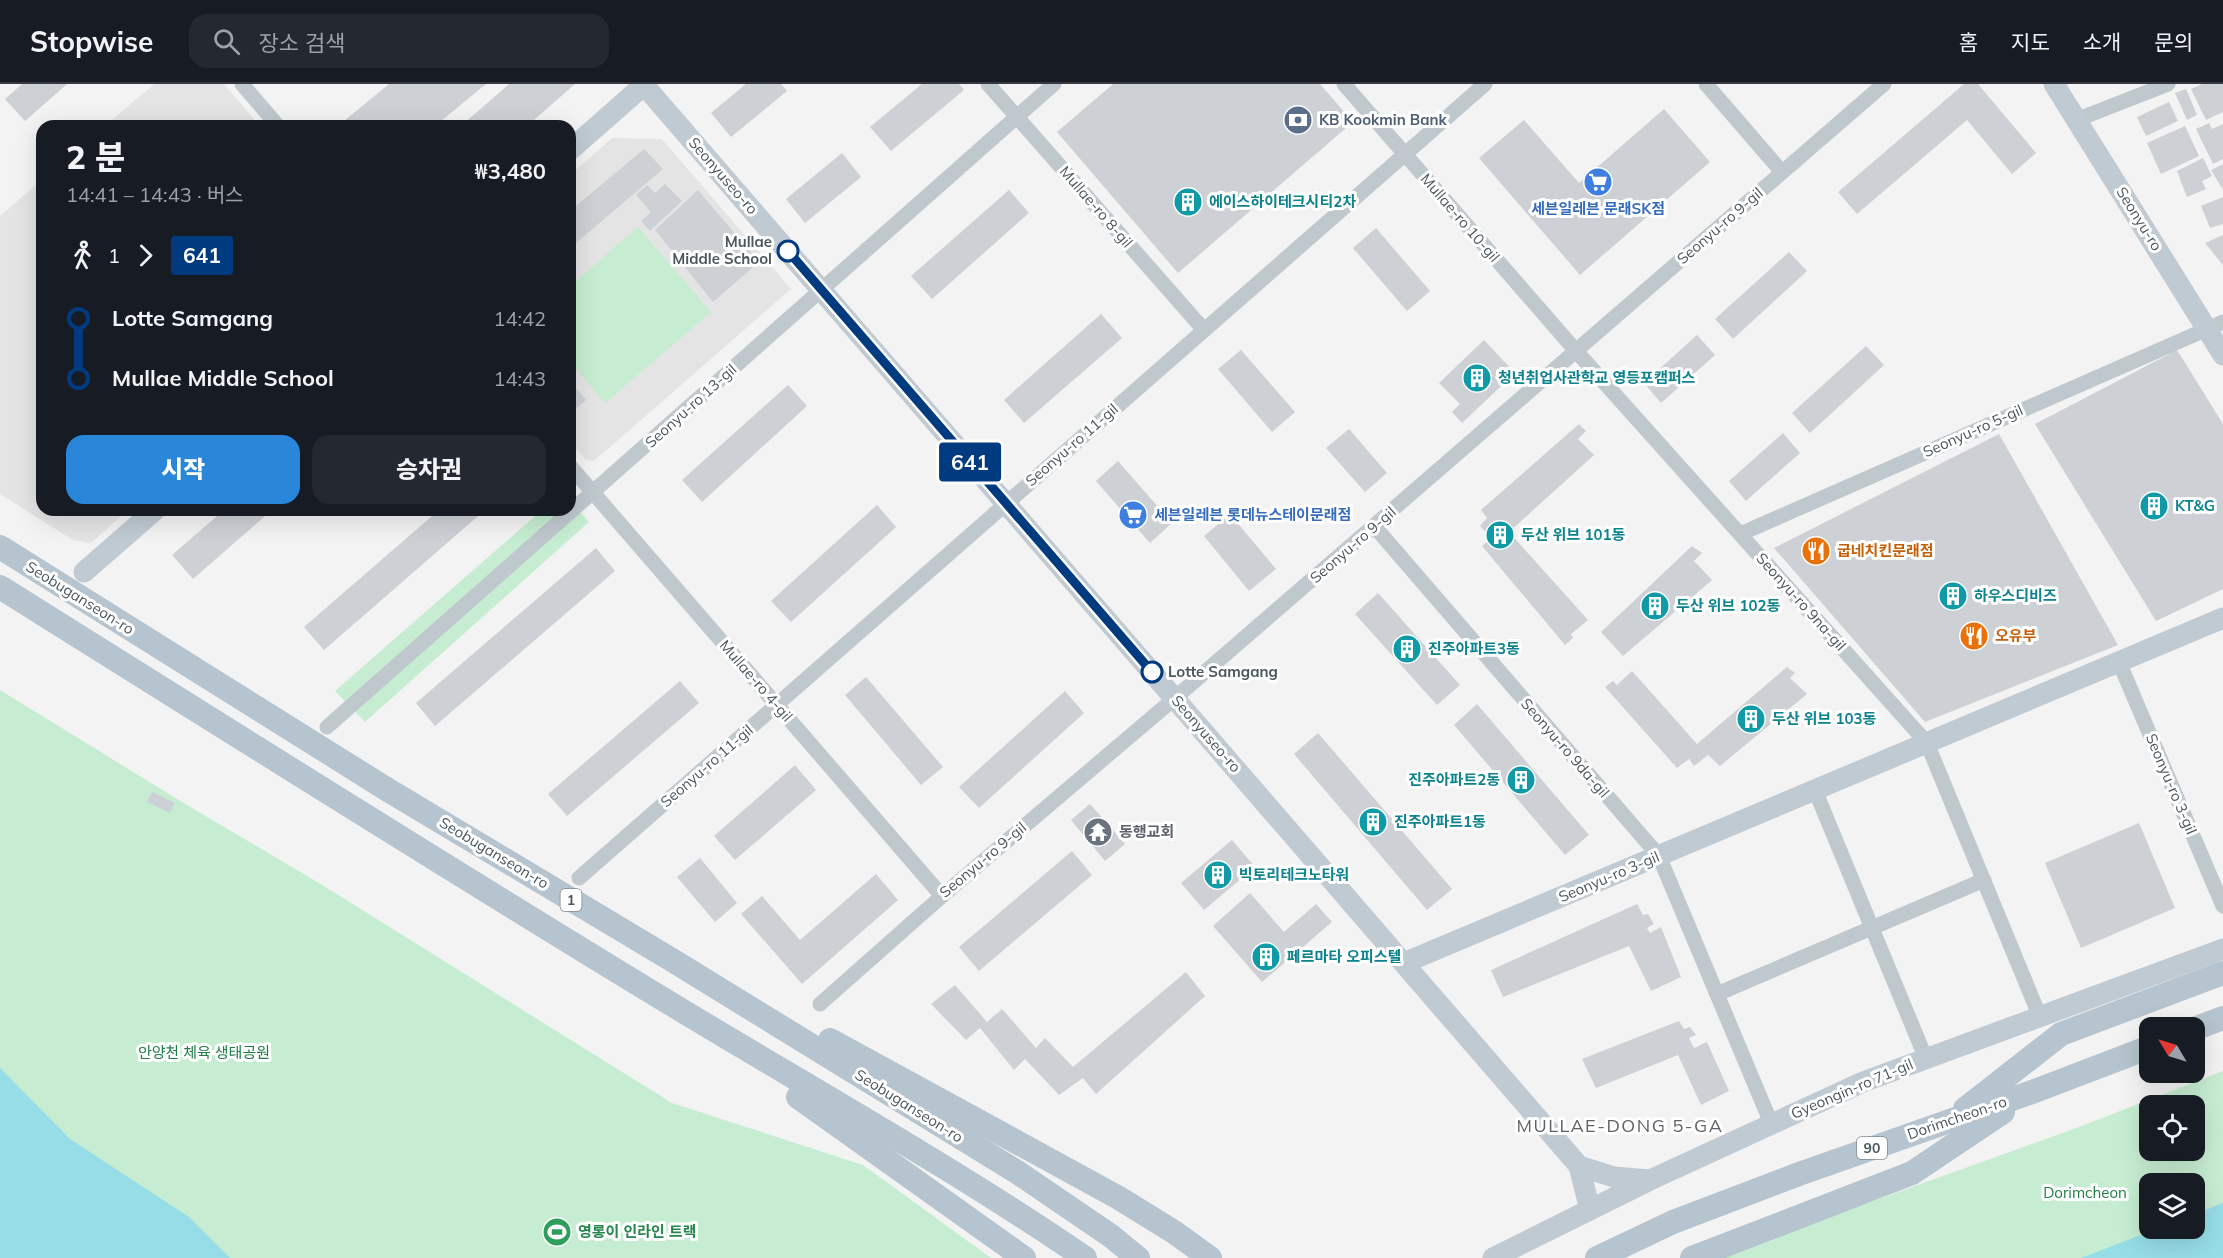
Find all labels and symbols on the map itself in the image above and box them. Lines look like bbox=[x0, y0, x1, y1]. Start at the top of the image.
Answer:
bank icon: KB Kookmin Bank bbox=[1282, 104, 1314, 136]
place label: KB Kookmin Bank bbox=[1319, 110, 1448, 129]
street label: Seonyuseo-ro bbox=[685, 133, 762, 218]
street label: Mullae-ro 8-gil bbox=[1056, 162, 1137, 251]
supermarket icon: 세븐일레븐 문래SK점 bbox=[1582, 166, 1614, 198]
street label: Mullae-ro 10-gil bbox=[1417, 170, 1504, 266]
street label: Seonyu-ro 9-gil bbox=[1673, 183, 1766, 268]
street label: Seonyu-ro bbox=[2112, 183, 2166, 254]
building icon: 에이스하이테크시티2차 bbox=[1172, 186, 1204, 218]
place label: 에이스하이테크시티2차 bbox=[1209, 192, 1356, 211]
place label: 세븐일레븐 문래SK점 bbox=[1531, 199, 1665, 218]
place label: Mullae Middle School bbox=[672, 232, 772, 268]
marker: Mullae Middle School bbox=[777, 240, 799, 262]
street label: Seonyu-ro 13-gil bbox=[641, 360, 740, 452]
building icon: 청년취업사관학교 영등포캠퍼스 bbox=[1461, 362, 1493, 394]
place label: 청년취업사관학교 영등포캠퍼스 bbox=[1498, 368, 1696, 387]
street label: Seonyu-ro 11-gil bbox=[1021, 399, 1122, 490]
street label: Seonyu-ro 5-gil bbox=[1920, 400, 2026, 461]
line badge: 641 bbox=[936, 442, 1004, 482]
building icon: KT&G bbox=[2138, 490, 2170, 522]
place label: KT&G bbox=[2175, 496, 2215, 515]
supermarket icon: 세븐일레븐 롯데뉴스테이문래점 bbox=[1117, 499, 1149, 531]
street label: Seonyu-ro 9-gil bbox=[1306, 502, 1399, 587]
place label: 세븐일레븐 롯데뉴스테이문래점 bbox=[1154, 505, 1351, 524]
building icon: 두산 위브 101동 bbox=[1484, 519, 1516, 551]
place label: 두산 위브 101동 bbox=[1521, 525, 1625, 544]
restaurant icon: 굽네치킨문래점 bbox=[1800, 535, 1832, 567]
place label: 굽네치킨문래점 bbox=[1837, 541, 1934, 560]
street label: Seonyu-ro 9na-gil bbox=[1752, 549, 1850, 655]
street label: Seobuganseon-ro bbox=[23, 557, 138, 638]
building icon: 하우스디비즈 bbox=[1937, 580, 1969, 612]
place label: 하우스디비즈 bbox=[1974, 586, 2057, 605]
building icon: 두산 위브 102동 bbox=[1639, 590, 1671, 622]
place label: 두산 위브 102동 bbox=[1676, 596, 1780, 615]
restaurant icon: 오유부 bbox=[1958, 620, 1990, 652]
place label: 오유부 bbox=[1995, 626, 2037, 645]
building icon: 진주아파트3동 bbox=[1391, 633, 1423, 665]
street label: Mullae-ro 4-gil bbox=[716, 636, 797, 725]
place label: 진주아파트3동 bbox=[1428, 639, 1520, 658]
marker: Lotte Samgang bbox=[1141, 661, 1163, 683]
place label: Lotte Samgang bbox=[1168, 662, 1278, 681]
street label: Seonyuseo-ro bbox=[1168, 691, 1245, 776]
street label: Seonyu-ro 9da-gil bbox=[1517, 694, 1614, 801]
building icon: 두산 위브 103동 bbox=[1735, 703, 1767, 735]
place label: 두산 위브 103동 bbox=[1772, 709, 1876, 728]
street label: Seonyu-ro 11-gil bbox=[656, 720, 757, 811]
street label: Seonyu-ro 3-gil bbox=[2142, 731, 2201, 837]
building icon: 진주아파트2동 bbox=[1505, 764, 1537, 796]
place label: 진주아파트2동 bbox=[1408, 770, 1500, 789]
building icon: 진주아파트1동 bbox=[1357, 806, 1389, 838]
place label: 진주아파트1동 bbox=[1394, 812, 1486, 831]
street label: Seobuganseon-ro bbox=[436, 813, 552, 893]
temple icon: 동행교회 bbox=[1082, 816, 1114, 848]
street label: Seonyu-ro 9-gil bbox=[935, 818, 1030, 901]
place label: 동행교회 bbox=[1119, 822, 1174, 841]
street label: Seonyu-ro 3-gil bbox=[1556, 847, 1662, 906]
building icon: 빅토리테크노타워 bbox=[1202, 859, 1234, 891]
place label: 빅토리테크노타워 bbox=[1239, 865, 1349, 884]
road number: 1 bbox=[560, 889, 582, 911]
building icon: 페르마타 오피스텔 bbox=[1250, 941, 1282, 973]
place label: 페르마타 오피스텔 bbox=[1287, 947, 1402, 966]
north arrow bbox=[2139, 1017, 2205, 1083]
park label: 안양천 체육 생태공원 bbox=[138, 1043, 270, 1062]
street label: Gyeongin-ro 71-gil bbox=[1788, 1054, 1916, 1123]
street label: Seobuganseon-ro bbox=[852, 1065, 967, 1146]
street label: Dorimcheon-ro bbox=[1905, 1092, 2009, 1143]
district label: MULLAE-DONG 5-GA bbox=[1517, 1114, 1723, 1137]
road number: 90 bbox=[1857, 1137, 1887, 1159]
park label: Dorimcheon bbox=[2043, 1183, 2127, 1202]
sports icon: 영롱이 인라인 트랙 bbox=[541, 1216, 573, 1248]
place label: 영롱이 인라인 트랙 bbox=[578, 1222, 697, 1241]

